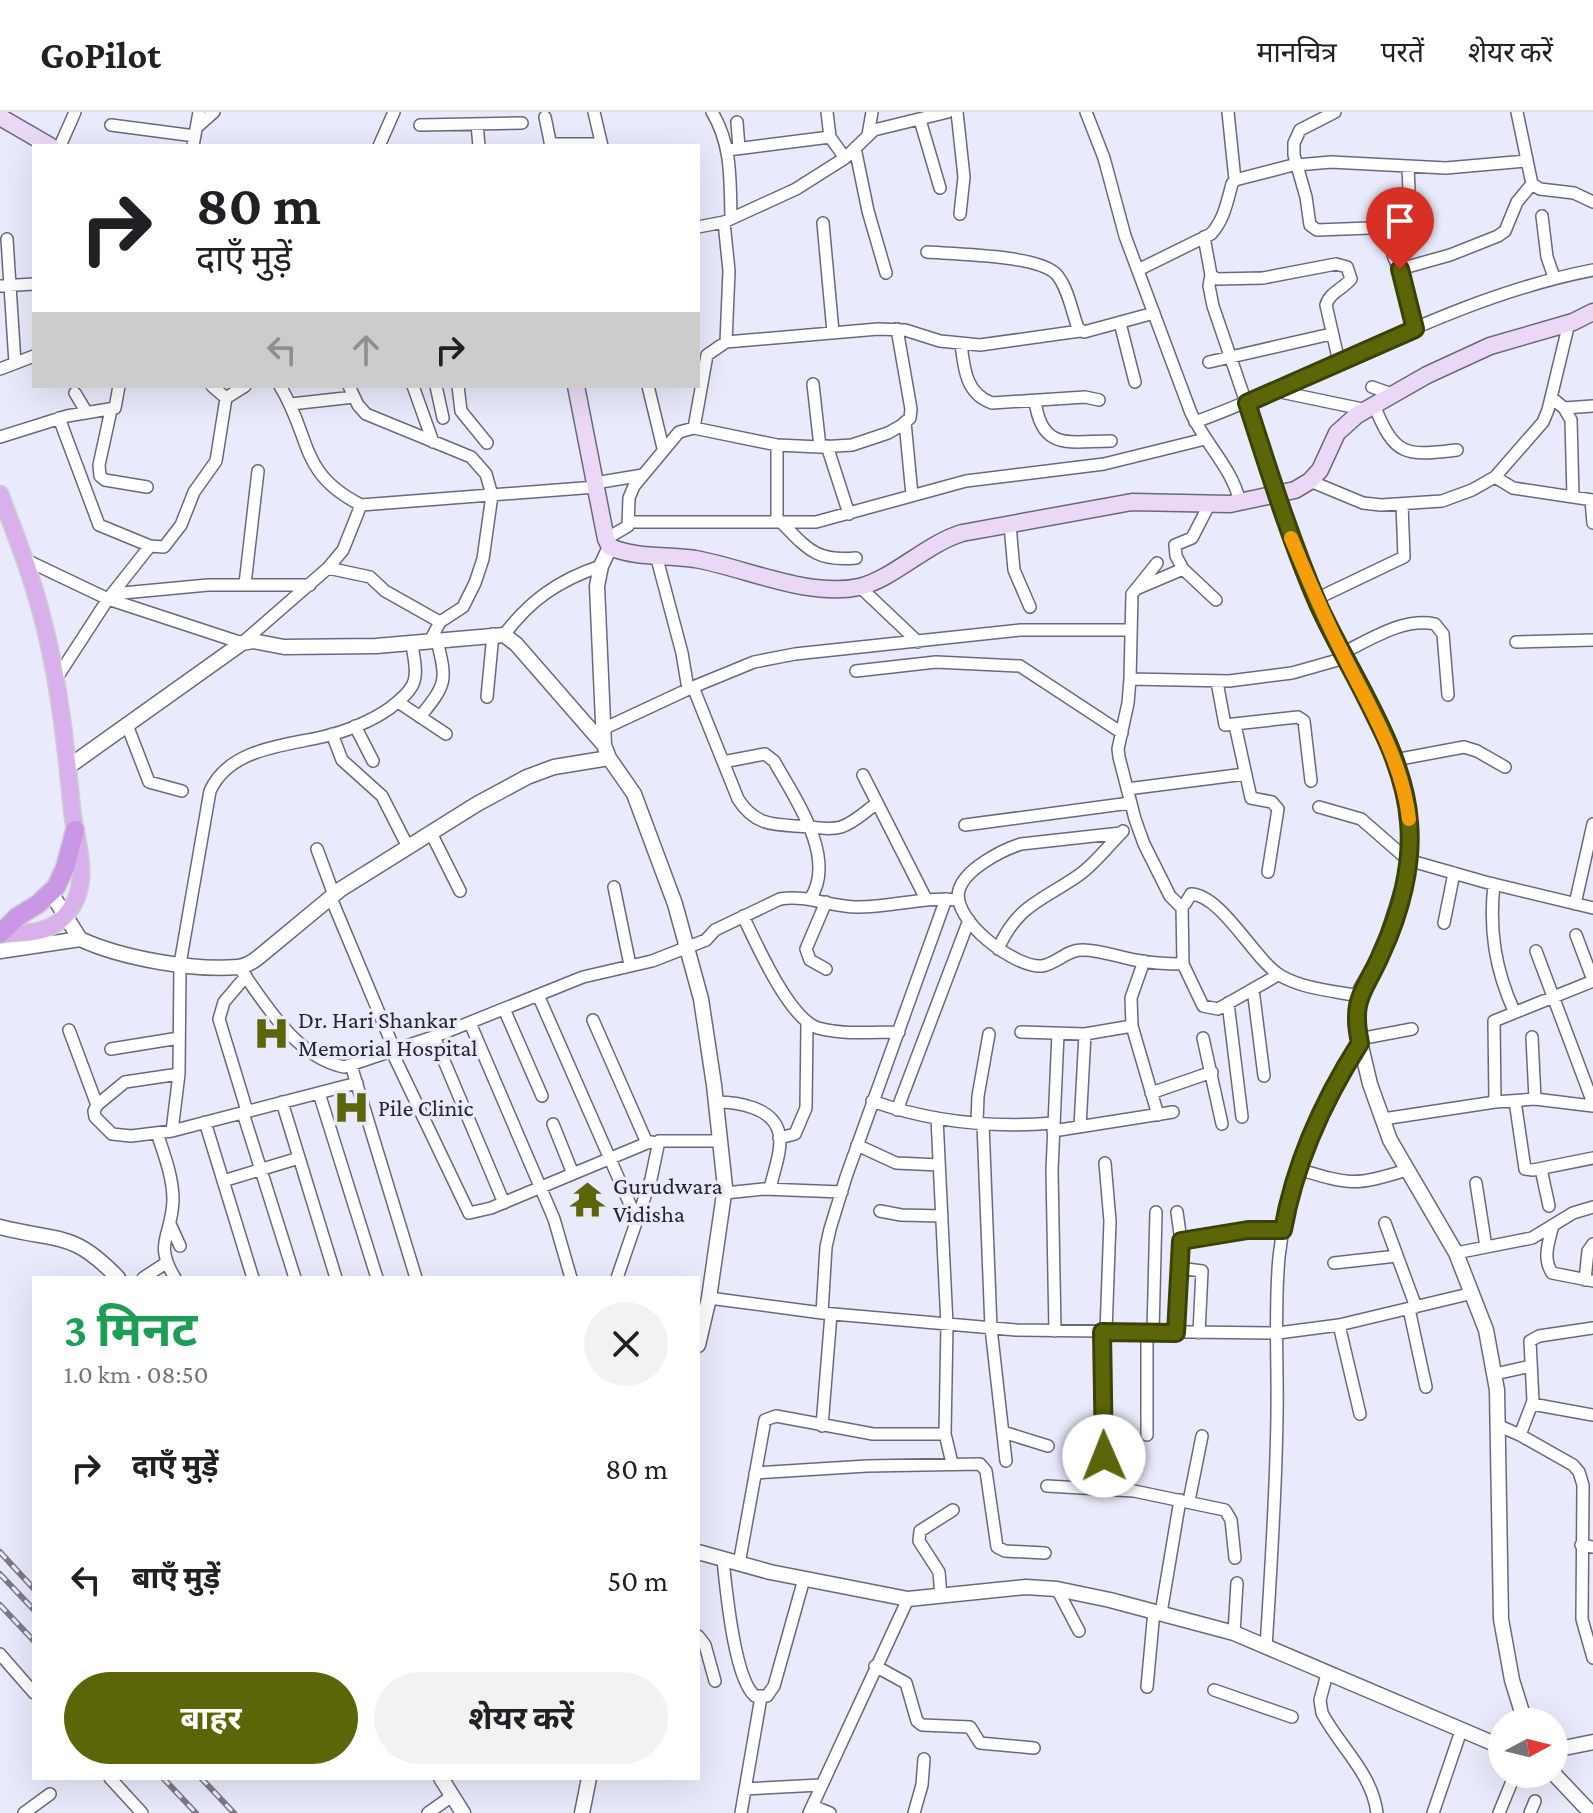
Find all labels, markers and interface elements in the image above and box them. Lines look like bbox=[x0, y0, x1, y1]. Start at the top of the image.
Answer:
text: GoPilot bbox=[40, 34, 161, 76]
text: मानचित्र bbox=[1257, 37, 1337, 68]
text: परतें bbox=[1381, 37, 1424, 68]
text: शेयर करें bbox=[1468, 37, 1553, 68]
text: 80 m bbox=[196, 174, 321, 236]
icon: right bbox=[64, 176, 168, 280]
pin bbox=[1366, 187, 1434, 269]
icon: arrive bbox=[1378, 199, 1422, 243]
text: दाएँ मुड़ें bbox=[196, 239, 292, 279]
icon: left bbox=[260, 328, 304, 372]
icon: ahead bbox=[344, 328, 388, 372]
icon: right bbox=[428, 328, 472, 372]
place label: Dr. Hari Shankar Memorial Hospital bbox=[298, 1006, 478, 1061]
hospital icon: Dr. Hari Shankar Memorial Hospital bbox=[253, 1015, 291, 1053]
hospital icon: Pile Clinic bbox=[333, 1089, 371, 1127]
place label: Pile Clinic bbox=[378, 1094, 474, 1121]
place label: Gurudwara Vidisha bbox=[613, 1172, 723, 1227]
temple icon: Gurudwara Vidisha bbox=[568, 1181, 606, 1219]
button: close bbox=[584, 1302, 668, 1386]
text: 3 मिनट bbox=[64, 1303, 197, 1356]
text: 1.0 km · 08:50 bbox=[64, 1360, 208, 1389]
position arrow bbox=[1062, 1414, 1146, 1498]
icon: right bbox=[64, 1446, 108, 1490]
text: दाएँ मुड़ें bbox=[132, 1449, 218, 1482]
text: 80 m bbox=[605, 1452, 668, 1485]
icon: left bbox=[64, 1558, 108, 1602]
text: बाएँ मुड़ें bbox=[132, 1561, 220, 1594]
text: 50 m bbox=[607, 1564, 668, 1597]
button: बाहर bbox=[64, 1672, 358, 1764]
button: शेयर करें bbox=[374, 1672, 668, 1764]
north arrow bbox=[1488, 1708, 1568, 1788]
map controls bbox=[1488, 1708, 1568, 1788]

